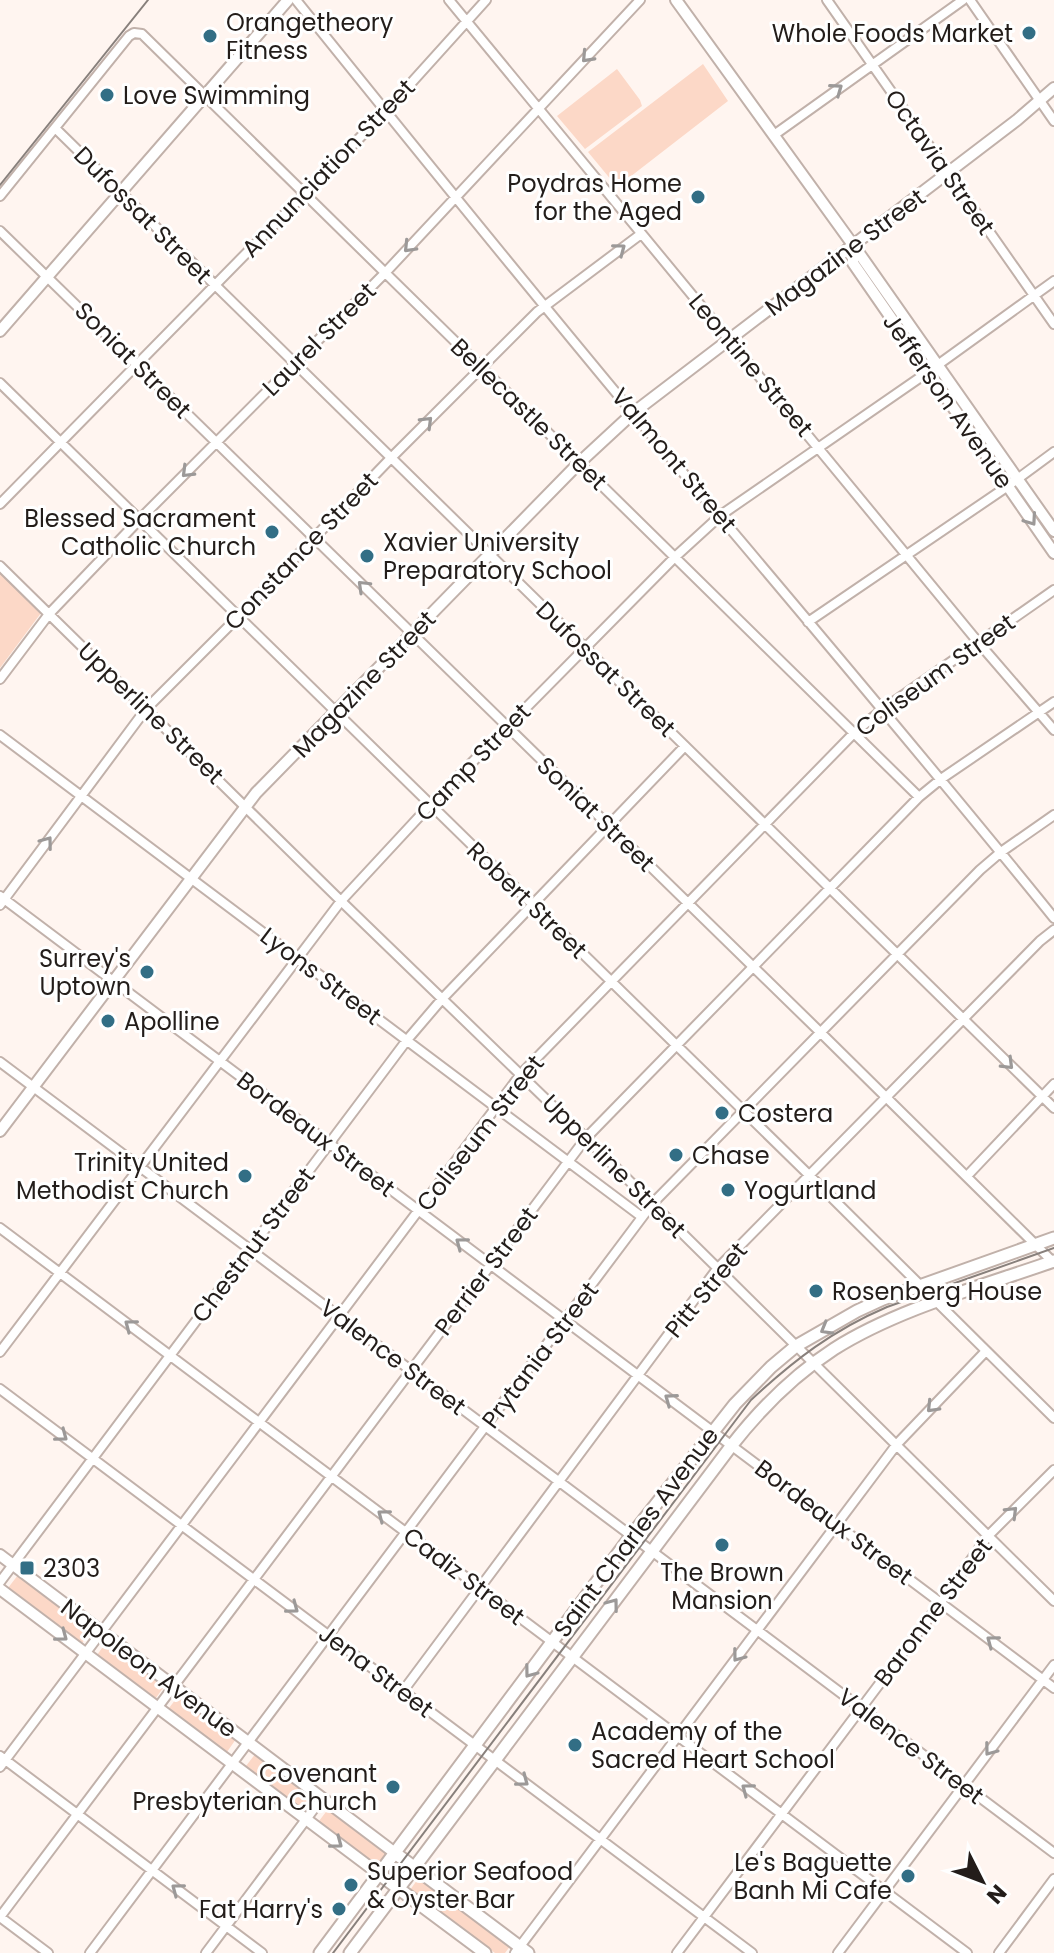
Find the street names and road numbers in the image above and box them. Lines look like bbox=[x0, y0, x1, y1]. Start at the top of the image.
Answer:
street label: Annunciation Street bbox=[234, 72, 422, 264]
street label: Octavia Street bbox=[878, 83, 1002, 241]
street label: Dufossat Street bbox=[67, 139, 219, 291]
street label: Magazine Street bbox=[758, 181, 932, 323]
street label: Laurel Street bbox=[255, 275, 383, 403]
street label: Leontine Street bbox=[681, 286, 821, 444]
street label: Soniat Street bbox=[67, 294, 199, 426]
street label: Jefferson Avenue bbox=[875, 307, 1021, 495]
street label: Bellecastle Street bbox=[444, 331, 614, 497]
street label: Valmont Street bbox=[604, 381, 744, 539]
street label: Constance Street bbox=[217, 465, 385, 637]
street label: Dufossat Street bbox=[529, 594, 683, 744]
street label: Magazine Street bbox=[285, 603, 443, 765]
street label: Coliseum Street bbox=[848, 606, 1022, 744]
street label: Upperline Street bbox=[71, 635, 231, 791]
street label: Camp Street bbox=[408, 696, 538, 828]
street label: Soniat Street bbox=[530, 749, 662, 879]
street label: Robert Street bbox=[460, 834, 594, 966]
street label: Lyons Street bbox=[254, 920, 388, 1032]
street label: Coliseum Street bbox=[409, 1048, 551, 1218]
street label: Bordeaux Street bbox=[230, 1064, 402, 1204]
street label: Upperline Street bbox=[535, 1087, 693, 1245]
street label: Chestnut Street bbox=[184, 1161, 322, 1329]
street label: Perrier Street bbox=[427, 1200, 545, 1342]
street label: Pitt Street bbox=[657, 1235, 755, 1345]
street label: Prytania Street bbox=[474, 1275, 606, 1435]
street label: Valence Street bbox=[313, 1291, 473, 1423]
street label: Saint Charles Avenue bbox=[546, 1420, 726, 1644]
street label: Bordeaux Street bbox=[748, 1452, 920, 1592]
street label: Cadiz Street bbox=[396, 1519, 532, 1633]
street label: Baronne Street bbox=[866, 1531, 1000, 1693]
street label: Napoleon Avenue bbox=[54, 1591, 244, 1745]
street label: Jena Street bbox=[312, 1617, 440, 1725]
street label: Valence Street bbox=[831, 1680, 991, 1812]

